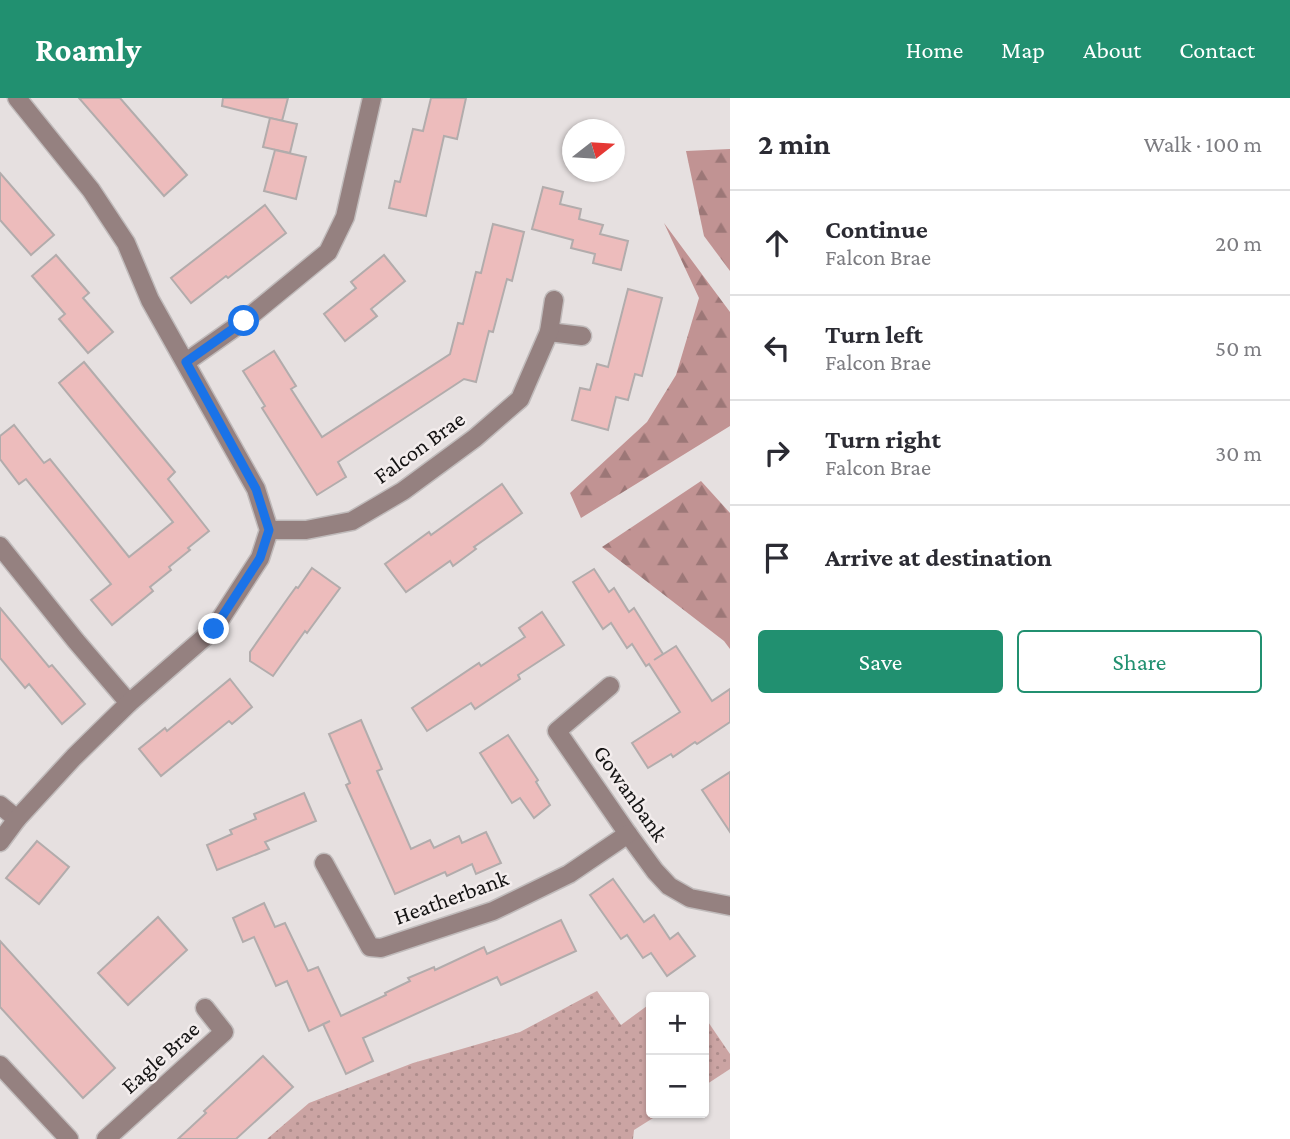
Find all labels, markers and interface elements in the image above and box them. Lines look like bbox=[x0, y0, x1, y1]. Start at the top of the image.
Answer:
text: Roamly bbox=[35, 31, 141, 68]
text: Home bbox=[906, 36, 963, 63]
text: Map bbox=[1001, 36, 1045, 63]
text: About bbox=[1083, 36, 1141, 63]
text: Contact bbox=[1179, 36, 1255, 63]
north arrow bbox=[562, 119, 625, 182]
text: 2 min bbox=[758, 127, 830, 160]
text: Walk · 100 m bbox=[1144, 131, 1262, 157]
text: Continue bbox=[825, 215, 928, 244]
icon: ahead bbox=[758, 224, 796, 262]
text: 20 m bbox=[1215, 230, 1262, 256]
text: Falcon Brae bbox=[825, 244, 931, 270]
route start bbox=[228, 305, 259, 336]
text: Turn left bbox=[825, 320, 923, 349]
icon: left bbox=[758, 329, 796, 367]
text: 50 m bbox=[1215, 335, 1262, 361]
text: Falcon Brae bbox=[825, 349, 931, 375]
street label: Falcon Brae bbox=[368, 405, 470, 489]
text: Turn right bbox=[825, 425, 941, 454]
icon: right bbox=[758, 434, 796, 472]
text: 30 m bbox=[1215, 440, 1262, 466]
text: Falcon Brae bbox=[825, 454, 931, 480]
icon: arrive bbox=[758, 539, 796, 577]
text: Arrive at destination bbox=[825, 543, 1052, 572]
route end bbox=[198, 613, 229, 644]
button: Save bbox=[758, 630, 1003, 693]
button: Share bbox=[1017, 630, 1262, 693]
street label: Gowanbank bbox=[588, 740, 674, 846]
street label: Heatherbank bbox=[390, 864, 512, 930]
map controls bbox=[646, 992, 709, 1118]
button: + bbox=[646, 992, 709, 1055]
street label: Eagle Brae bbox=[116, 1015, 204, 1099]
button: − bbox=[646, 1055, 709, 1118]

